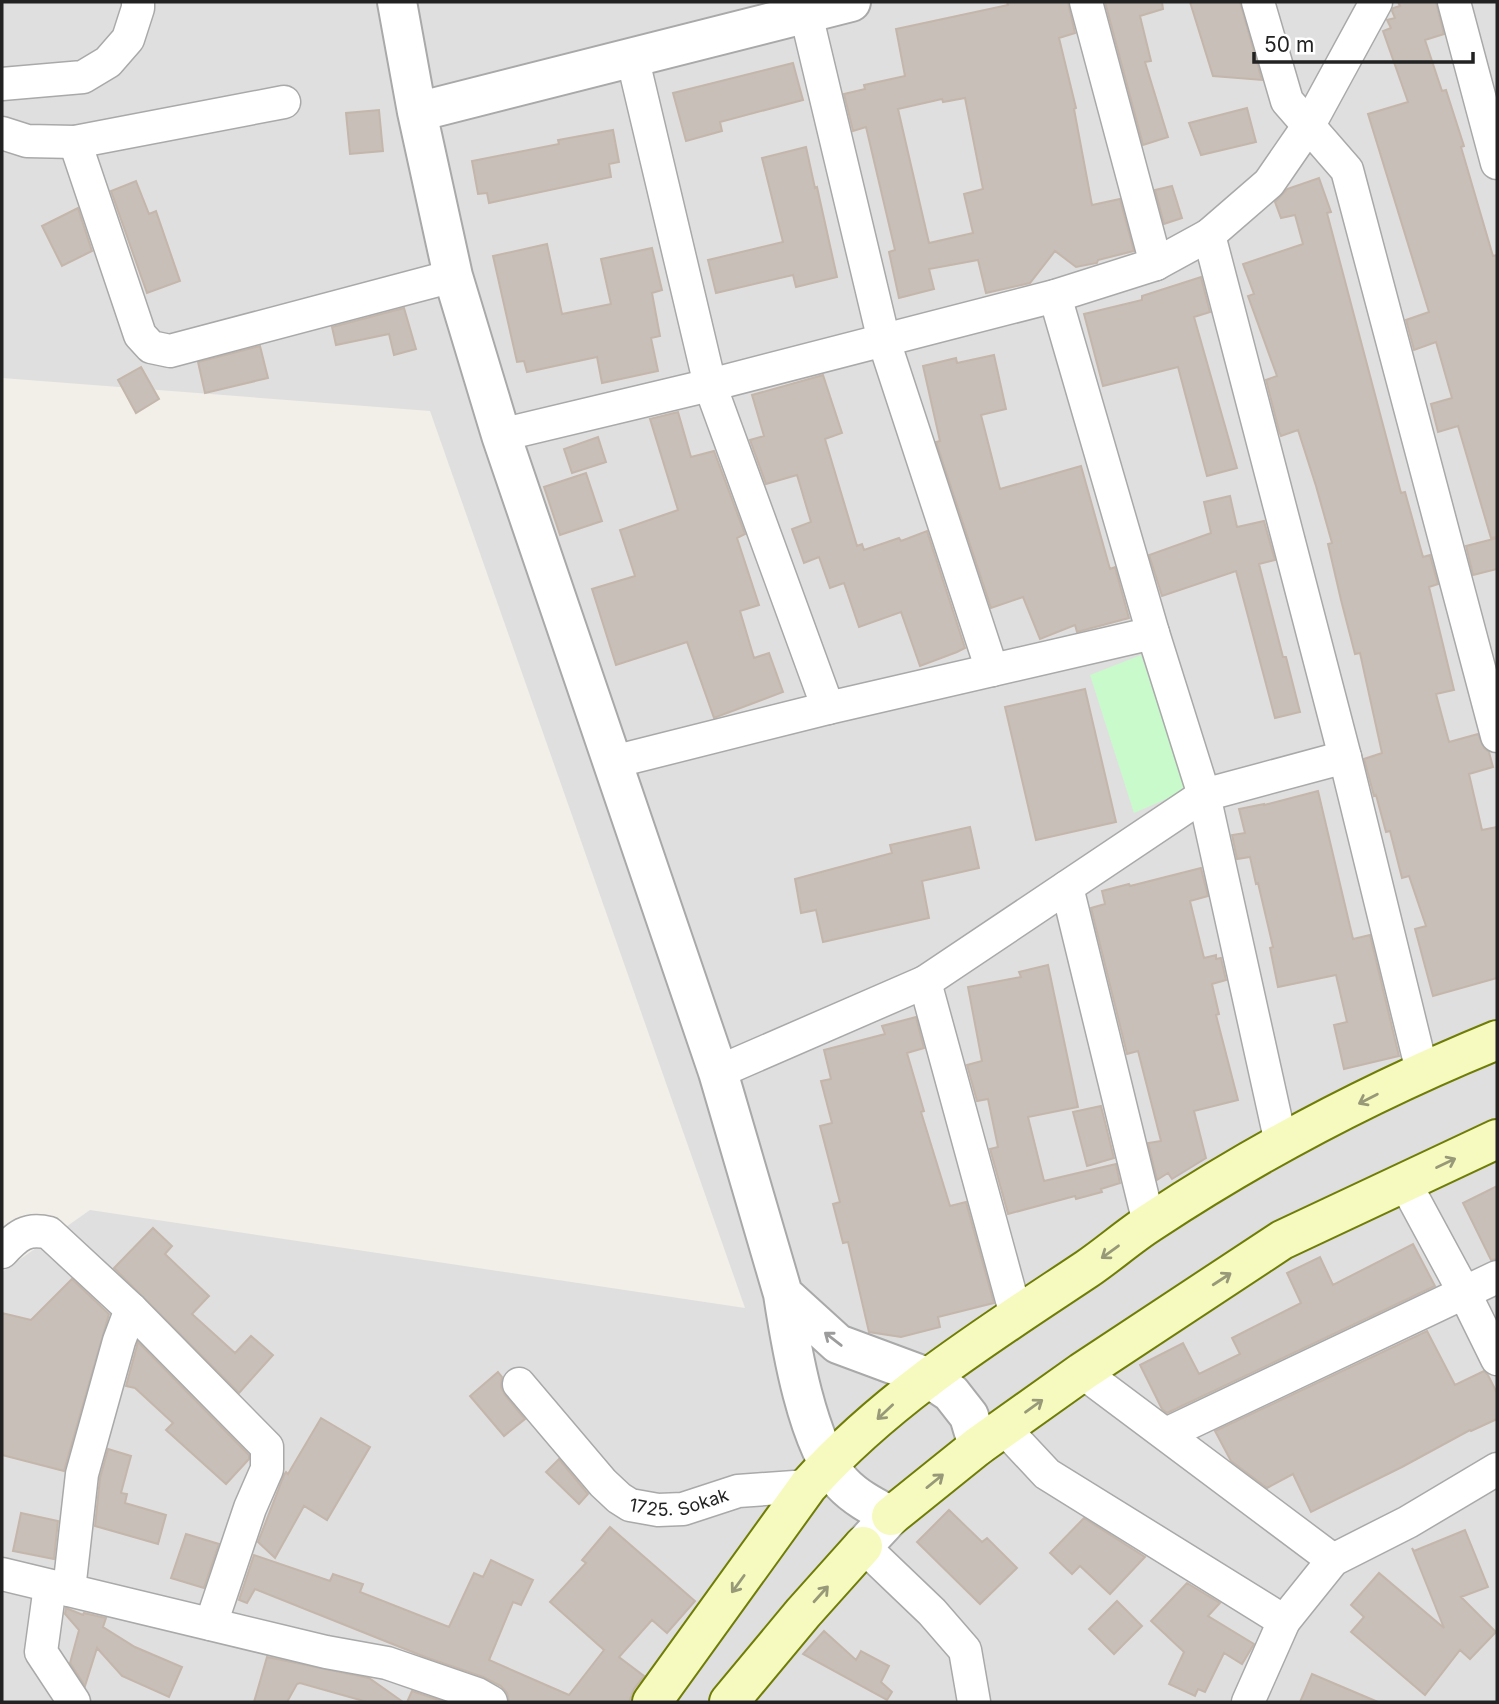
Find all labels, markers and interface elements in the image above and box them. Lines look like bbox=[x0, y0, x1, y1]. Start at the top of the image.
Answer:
scale bar bbox=[1254, 21, 1473, 65]
text: 50 m bbox=[1264, 32, 1314, 57]
one-way arrow bbox=[1358, 1092, 1379, 1106]
one-way arrow bbox=[1435, 1156, 1456, 1170]
one-way arrow bbox=[1101, 1245, 1120, 1259]
one-way arrow bbox=[1212, 1272, 1232, 1286]
one-way arrow bbox=[825, 1331, 843, 1346]
one-way arrow bbox=[1024, 1399, 1043, 1413]
one-way arrow bbox=[876, 1404, 894, 1420]
one-way arrow bbox=[925, 1473, 943, 1489]
street label: 1725. Sokak bbox=[628, 1484, 731, 1520]
one-way arrow bbox=[731, 1575, 746, 1594]
one-way arrow bbox=[813, 1585, 829, 1603]

